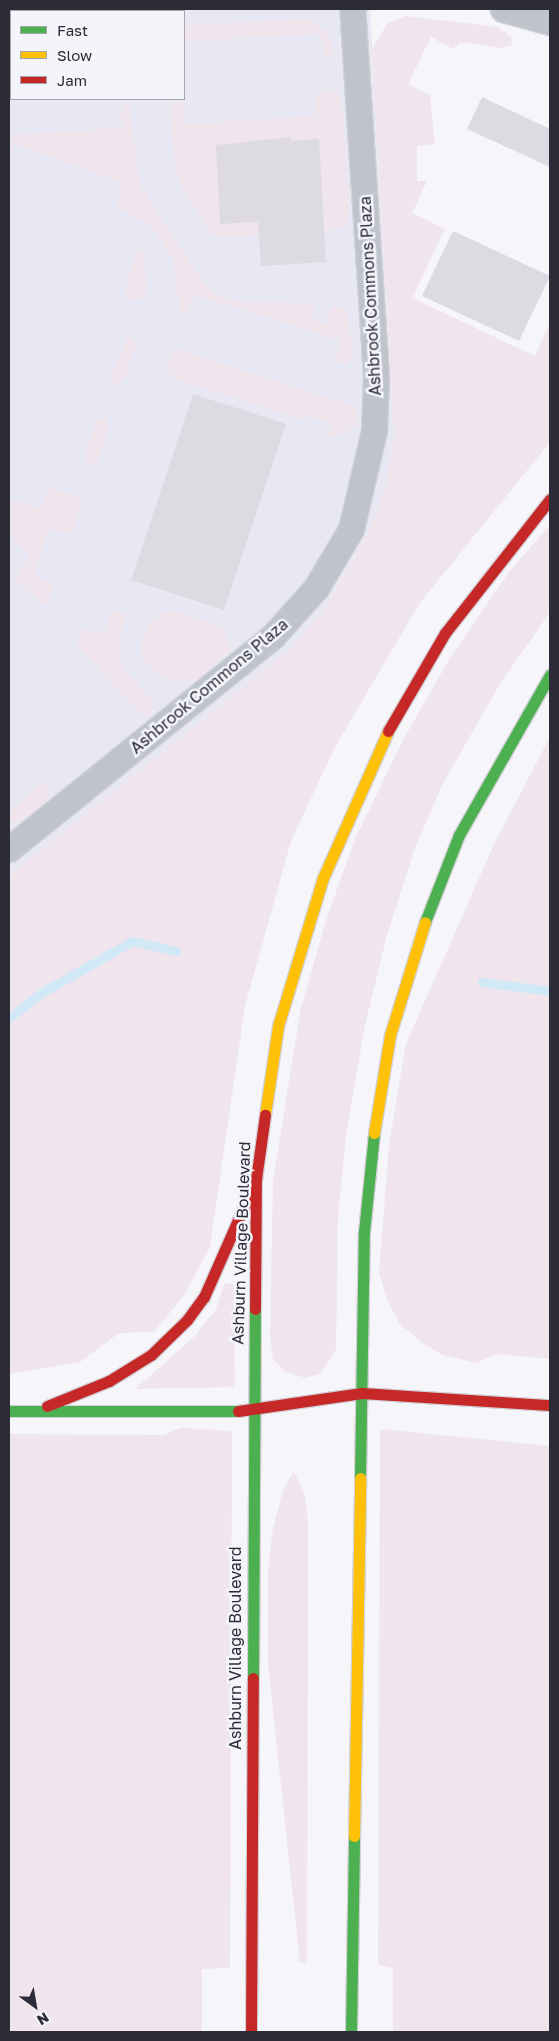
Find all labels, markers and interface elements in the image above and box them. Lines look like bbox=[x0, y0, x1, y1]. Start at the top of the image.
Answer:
legend bbox=[10, 10, 185, 100]
text: Fast bbox=[57, 21, 88, 39]
text: Slow bbox=[57, 46, 92, 64]
text: Jam bbox=[57, 71, 87, 89]
street label: Ashbrook Commons Plaza bbox=[355, 196, 385, 396]
street label: Ashbrook Commons Plaza bbox=[126, 614, 292, 758]
street label: Ashburn Village Boulevard bbox=[228, 1141, 254, 1345]
street label: Ashburn Village Boulevard bbox=[225, 1546, 245, 1750]
north arrow bbox=[10, 1981, 60, 2031]
text: N bbox=[34, 2009, 52, 2029]

